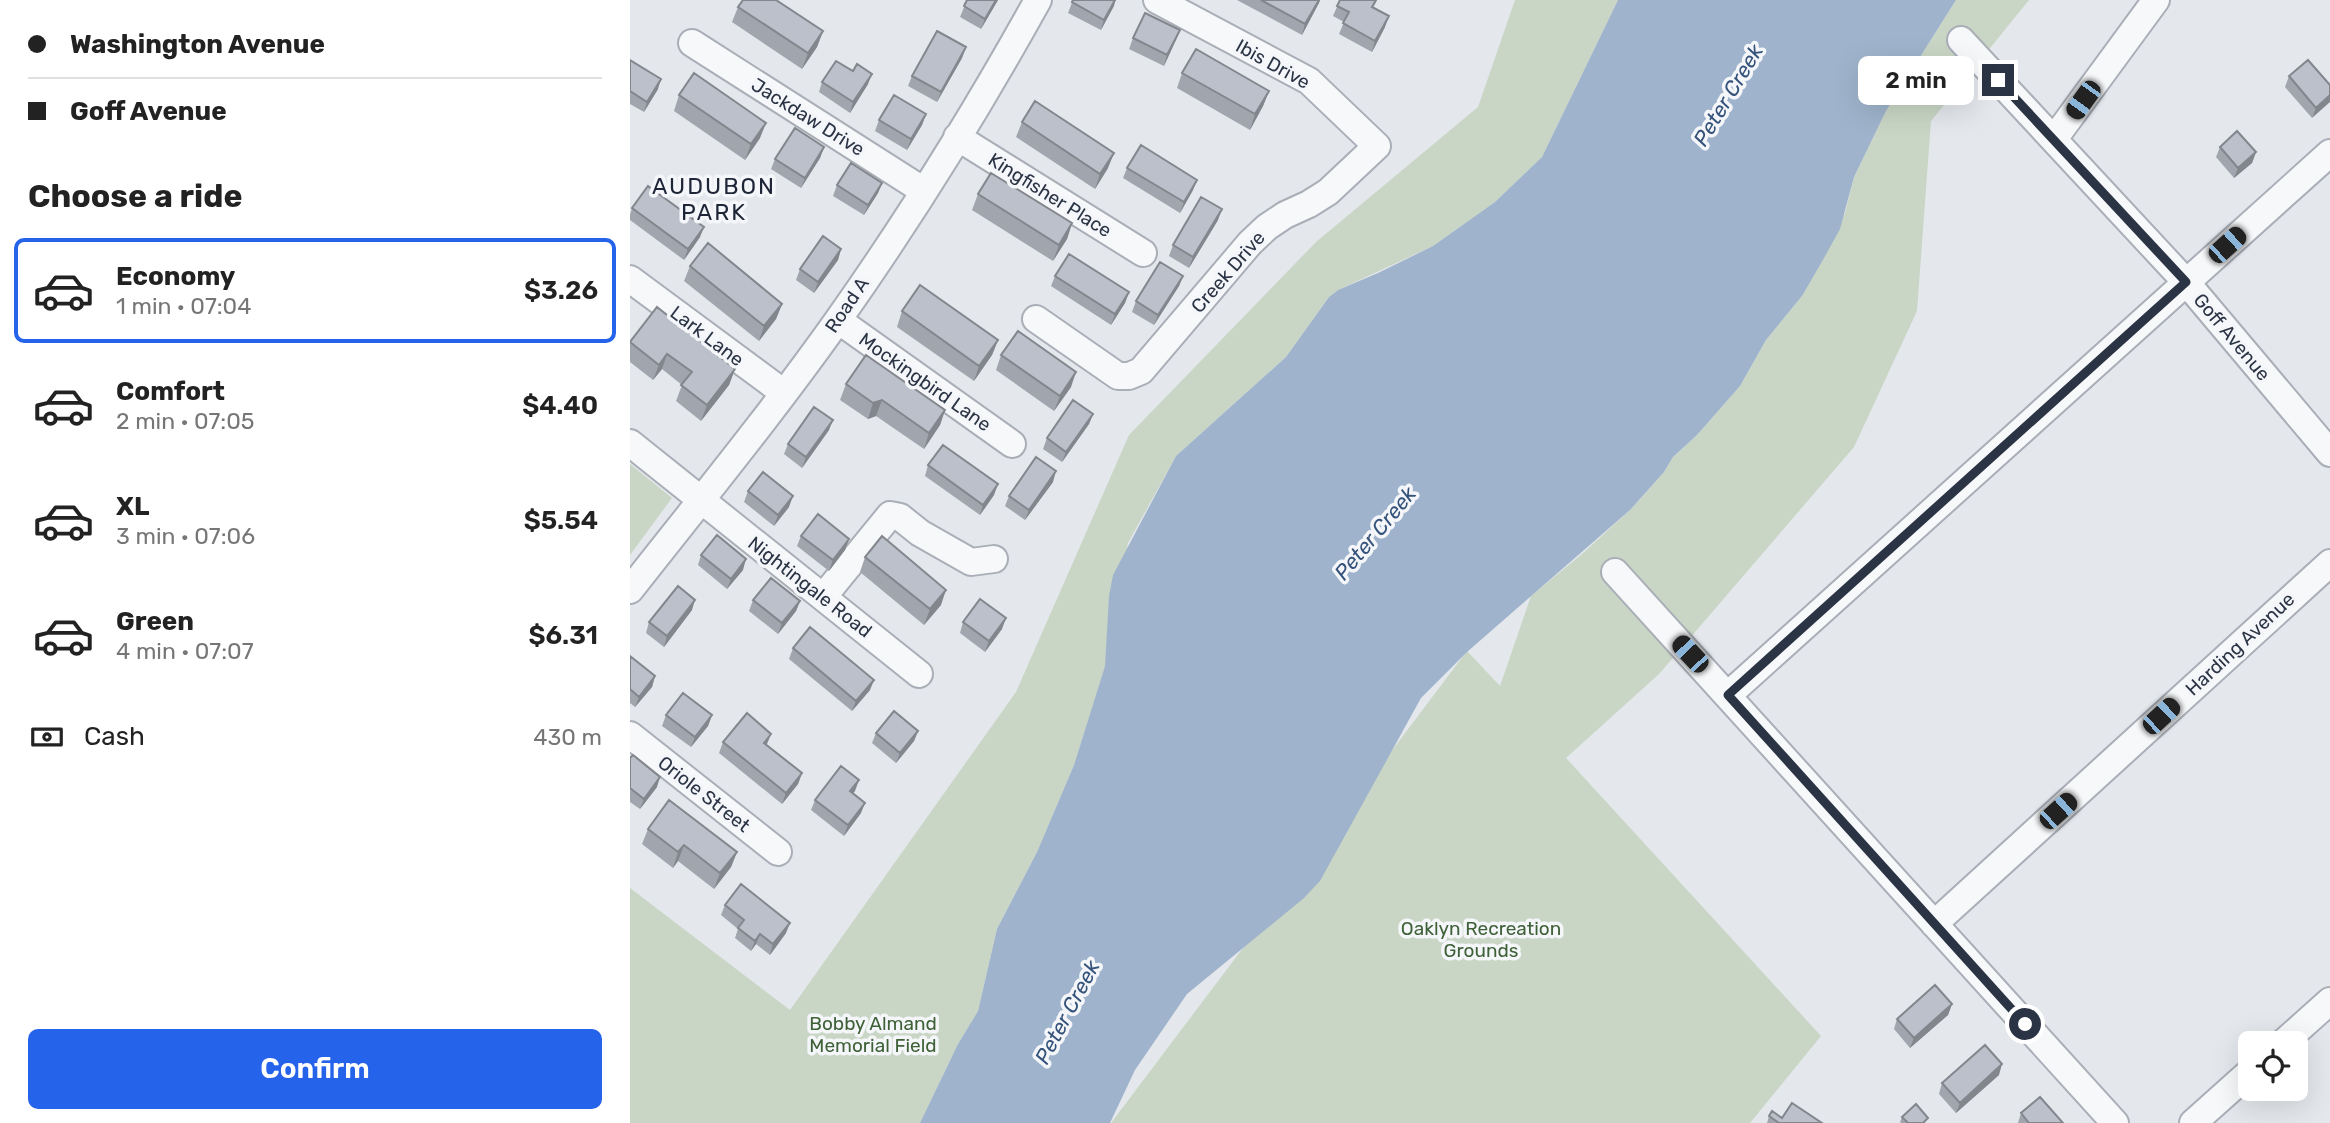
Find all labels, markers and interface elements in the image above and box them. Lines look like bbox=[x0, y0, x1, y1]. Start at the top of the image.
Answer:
text: Washington Avenue bbox=[70, 29, 325, 60]
street label: Ibis Drive bbox=[1232, 34, 1314, 94]
water label: Peter Creek bbox=[1688, 39, 1769, 150]
callout: 2 min bbox=[1858, 56, 1974, 104]
route end bbox=[1982, 64, 2014, 96]
text: 2 min bbox=[1885, 66, 1947, 94]
street label: Jackdaw Drive bbox=[747, 73, 869, 161]
car bbox=[2063, 77, 2104, 123]
text: Goff Avenue bbox=[70, 96, 227, 127]
street label: Kingfisher Place bbox=[984, 148, 1116, 242]
district label: AUDUBON PARK bbox=[652, 172, 776, 226]
text: Choose a ride bbox=[28, 177, 242, 215]
car bbox=[2205, 223, 2250, 267]
street label: Creek Drive bbox=[1186, 226, 1270, 318]
icon: car bbox=[32, 259, 95, 322]
text: Economy bbox=[116, 261, 235, 292]
street label: Road A bbox=[820, 273, 874, 337]
text: $3.26 bbox=[524, 275, 598, 306]
street label: Goff Avenue bbox=[2189, 289, 2275, 385]
text: 1 min · 07:04 bbox=[116, 292, 251, 320]
street label: Lark Lane bbox=[666, 301, 748, 371]
street label: Mockingbird Lane bbox=[855, 328, 995, 436]
icon: car bbox=[32, 374, 95, 437]
text: Comfort bbox=[116, 376, 225, 407]
text: $4.40 bbox=[522, 390, 598, 421]
text: 2 min · 07:05 bbox=[116, 407, 255, 435]
water label: Peter Creek bbox=[1329, 480, 1422, 585]
icon: car bbox=[32, 489, 95, 552]
text: XL bbox=[116, 491, 149, 522]
text: $5.54 bbox=[524, 505, 598, 536]
text: 3 min · 07:06 bbox=[116, 522, 255, 550]
street label: Nightingale Road bbox=[743, 531, 877, 643]
street label: Harding Avenue bbox=[2181, 588, 2299, 700]
icon: car bbox=[32, 604, 95, 667]
text: Green bbox=[116, 606, 194, 637]
text: $6.31 bbox=[528, 620, 598, 651]
car bbox=[1668, 631, 1713, 677]
text: 4 min · 07:07 bbox=[116, 637, 253, 665]
car bbox=[2139, 694, 2184, 738]
icon: cash bbox=[28, 718, 66, 756]
text: Cash bbox=[84, 721, 145, 752]
text: 430 m bbox=[533, 723, 602, 751]
street label: Oriole Street bbox=[653, 751, 755, 837]
car bbox=[2036, 789, 2081, 833]
park label: Oaklyn Recreation Grounds bbox=[1401, 917, 1561, 962]
water label: Peter Creek bbox=[1029, 955, 1105, 1068]
route start bbox=[2009, 1008, 2041, 1040]
park label: Bobby Almand Memorial Field bbox=[809, 1012, 937, 1057]
button: Confirm bbox=[28, 1029, 602, 1109]
map controls bbox=[2238, 1031, 2308, 1101]
button: locate bbox=[2238, 1031, 2308, 1101]

